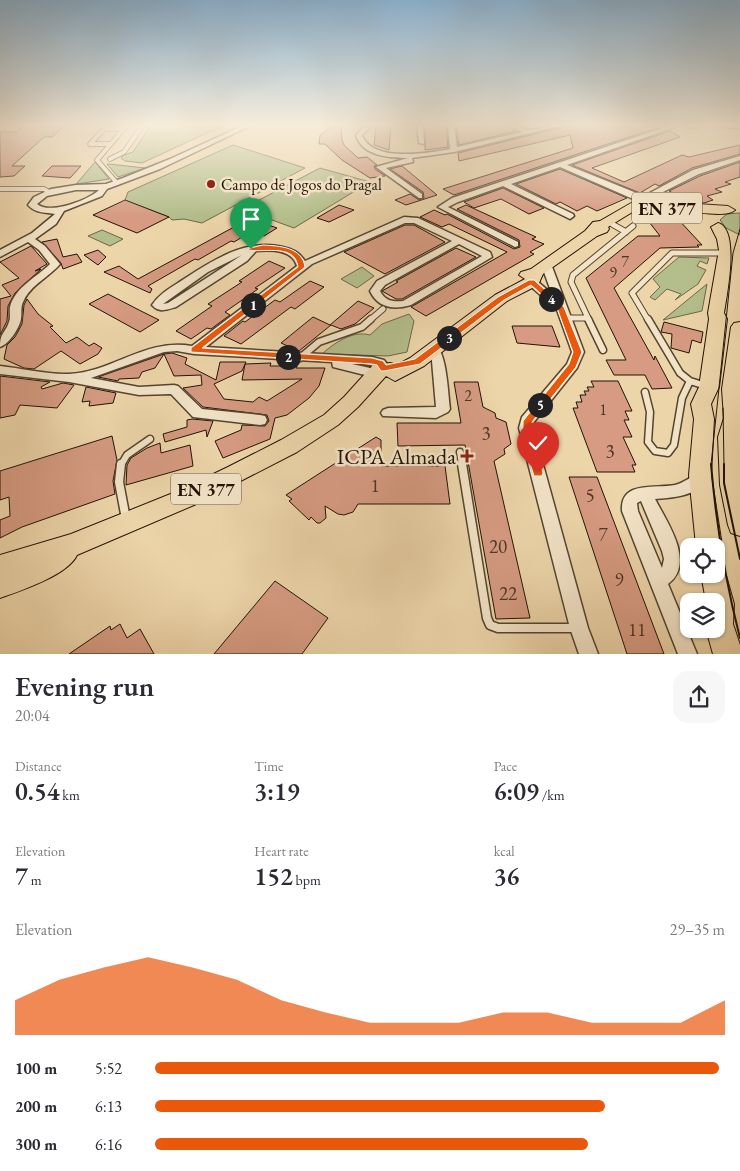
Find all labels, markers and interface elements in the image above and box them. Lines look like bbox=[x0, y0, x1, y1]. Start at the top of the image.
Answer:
place label: Campo de Jogos do Pragal bbox=[221, 174, 382, 195]
marker: Campo de Jogos do Pragal bbox=[205, 178, 217, 190]
road number: EN 377 bbox=[632, 192, 702, 224]
pin bbox=[230, 198, 272, 249]
icon: arrive bbox=[237, 205, 265, 233]
house number: 7 bbox=[621, 251, 629, 272]
house number: 9 bbox=[609, 262, 617, 283]
pin: 4 bbox=[538, 286, 564, 312]
text: 4 bbox=[548, 290, 555, 308]
pin: 1 bbox=[240, 292, 266, 318]
text: 1 bbox=[250, 296, 257, 314]
pin: 3 bbox=[436, 326, 462, 350]
text: 3 bbox=[446, 329, 453, 347]
pin: 2 bbox=[276, 344, 300, 370]
text: 2 bbox=[285, 348, 292, 366]
house number: 2 bbox=[464, 385, 472, 406]
pin: 5 bbox=[528, 392, 552, 418]
text: 5 bbox=[537, 396, 544, 414]
house number: 1 bbox=[599, 399, 607, 420]
house number: 3 bbox=[481, 421, 491, 446]
pin bbox=[517, 422, 559, 473]
icon: check bbox=[524, 429, 552, 457]
house number: 3 bbox=[605, 439, 615, 464]
place label: ICPA Almada bbox=[337, 442, 456, 471]
marker: ICPA Almada bbox=[460, 449, 474, 463]
house number: 1 bbox=[370, 473, 380, 498]
road number: EN 377 bbox=[171, 474, 241, 504]
house number: 5 bbox=[585, 483, 595, 508]
house number: 7 bbox=[598, 522, 608, 547]
house number: 20 bbox=[489, 534, 507, 559]
map controls bbox=[680, 538, 725, 638]
button: locate bbox=[680, 538, 725, 583]
house number: 9 bbox=[614, 567, 624, 592]
house number: 22 bbox=[499, 581, 517, 606]
button: layers bbox=[680, 593, 725, 638]
house number: 11 bbox=[628, 617, 646, 642]
text: Evening run bbox=[15, 668, 154, 704]
button: share bbox=[673, 671, 725, 723]
text: 20:04 bbox=[15, 705, 50, 726]
text: Distance bbox=[15, 757, 62, 775]
text: Time bbox=[254, 757, 284, 775]
text: Pace bbox=[494, 757, 517, 775]
text: 0.54 bbox=[15, 775, 60, 807]
text: 3:19 bbox=[254, 775, 300, 807]
text: 6:09 bbox=[494, 775, 539, 807]
text: km bbox=[60, 786, 80, 804]
text: /km bbox=[539, 786, 565, 804]
text: Elevation bbox=[15, 842, 65, 860]
text: Heart rate bbox=[254, 842, 309, 860]
text: kcal bbox=[494, 842, 515, 860]
text: 7 bbox=[15, 860, 28, 892]
text: 152 bbox=[254, 860, 293, 892]
text: 36 bbox=[494, 860, 519, 892]
text: m bbox=[28, 871, 42, 889]
text: bpm bbox=[293, 871, 321, 889]
text: Elevation bbox=[15, 919, 73, 940]
text: 29–35 m bbox=[670, 919, 725, 940]
text: 100 m bbox=[15, 1058, 57, 1079]
text: 5:52 bbox=[95, 1058, 122, 1079]
text: 200 m bbox=[15, 1096, 57, 1117]
text: 6:13 bbox=[95, 1096, 122, 1117]
text: 300 m bbox=[15, 1134, 57, 1155]
text: 6:16 bbox=[95, 1134, 122, 1155]

